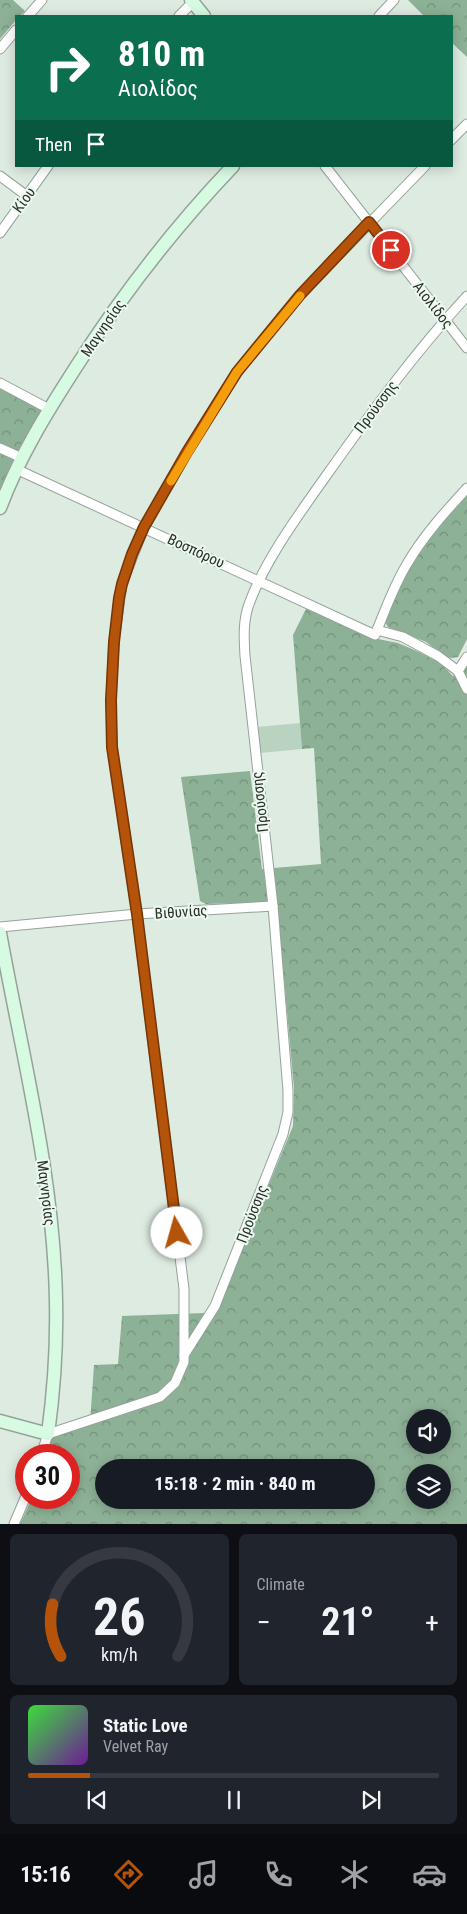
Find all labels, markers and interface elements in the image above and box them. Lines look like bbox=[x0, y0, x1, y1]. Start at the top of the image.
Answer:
text: 810 m bbox=[118, 34, 205, 75]
icon: right bbox=[35, 35, 100, 100]
text: Αιολίδος bbox=[118, 76, 198, 101]
icon: arrive bbox=[82, 130, 110, 158]
text: Then bbox=[35, 133, 72, 156]
street label: Κίου bbox=[9, 184, 39, 216]
pin bbox=[370, 229, 412, 271]
icon: arrive bbox=[377, 236, 405, 264]
street label: Αιολίδος bbox=[409, 278, 457, 332]
street label: Μαγνησίας bbox=[77, 296, 129, 360]
street label: Προύσσης bbox=[350, 377, 402, 437]
street label: Βοσπόρου bbox=[165, 530, 227, 572]
street label: Προύσσης bbox=[248, 771, 272, 833]
street label: Βιθυνίας bbox=[154, 901, 208, 923]
street label: Μαγνησίας bbox=[33, 1159, 59, 1227]
street label: Προύσσης bbox=[233, 1182, 271, 1246]
position arrow bbox=[150, 1206, 202, 1258]
map controls bbox=[406, 1409, 451, 1509]
button: sound bbox=[406, 1409, 451, 1454]
speed limit sign: 30 bbox=[15, 1444, 80, 1509]
button: layers bbox=[406, 1464, 451, 1509]
text: 15:18 · 2 min · 840 m bbox=[154, 1472, 316, 1495]
text: Climate bbox=[257, 1575, 305, 1594]
text: 26 bbox=[93, 1587, 146, 1648]
text: 21° bbox=[321, 1600, 374, 1644]
text: − bbox=[257, 1606, 271, 1639]
text: + bbox=[425, 1606, 439, 1639]
text: km/h bbox=[101, 1644, 138, 1665]
text: Static Love bbox=[103, 1714, 188, 1737]
text: Velvet Ray bbox=[103, 1737, 168, 1756]
icon: previous bbox=[83, 1786, 111, 1814]
icon: pause bbox=[220, 1786, 248, 1814]
icon: next bbox=[357, 1786, 385, 1814]
icon: directions bbox=[111, 1857, 146, 1892]
icon: music bbox=[186, 1857, 221, 1892]
icon: phone bbox=[261, 1857, 296, 1892]
icon: climate bbox=[337, 1857, 372, 1892]
icon: car bbox=[412, 1857, 447, 1892]
text: 15:16 bbox=[20, 1862, 71, 1887]

